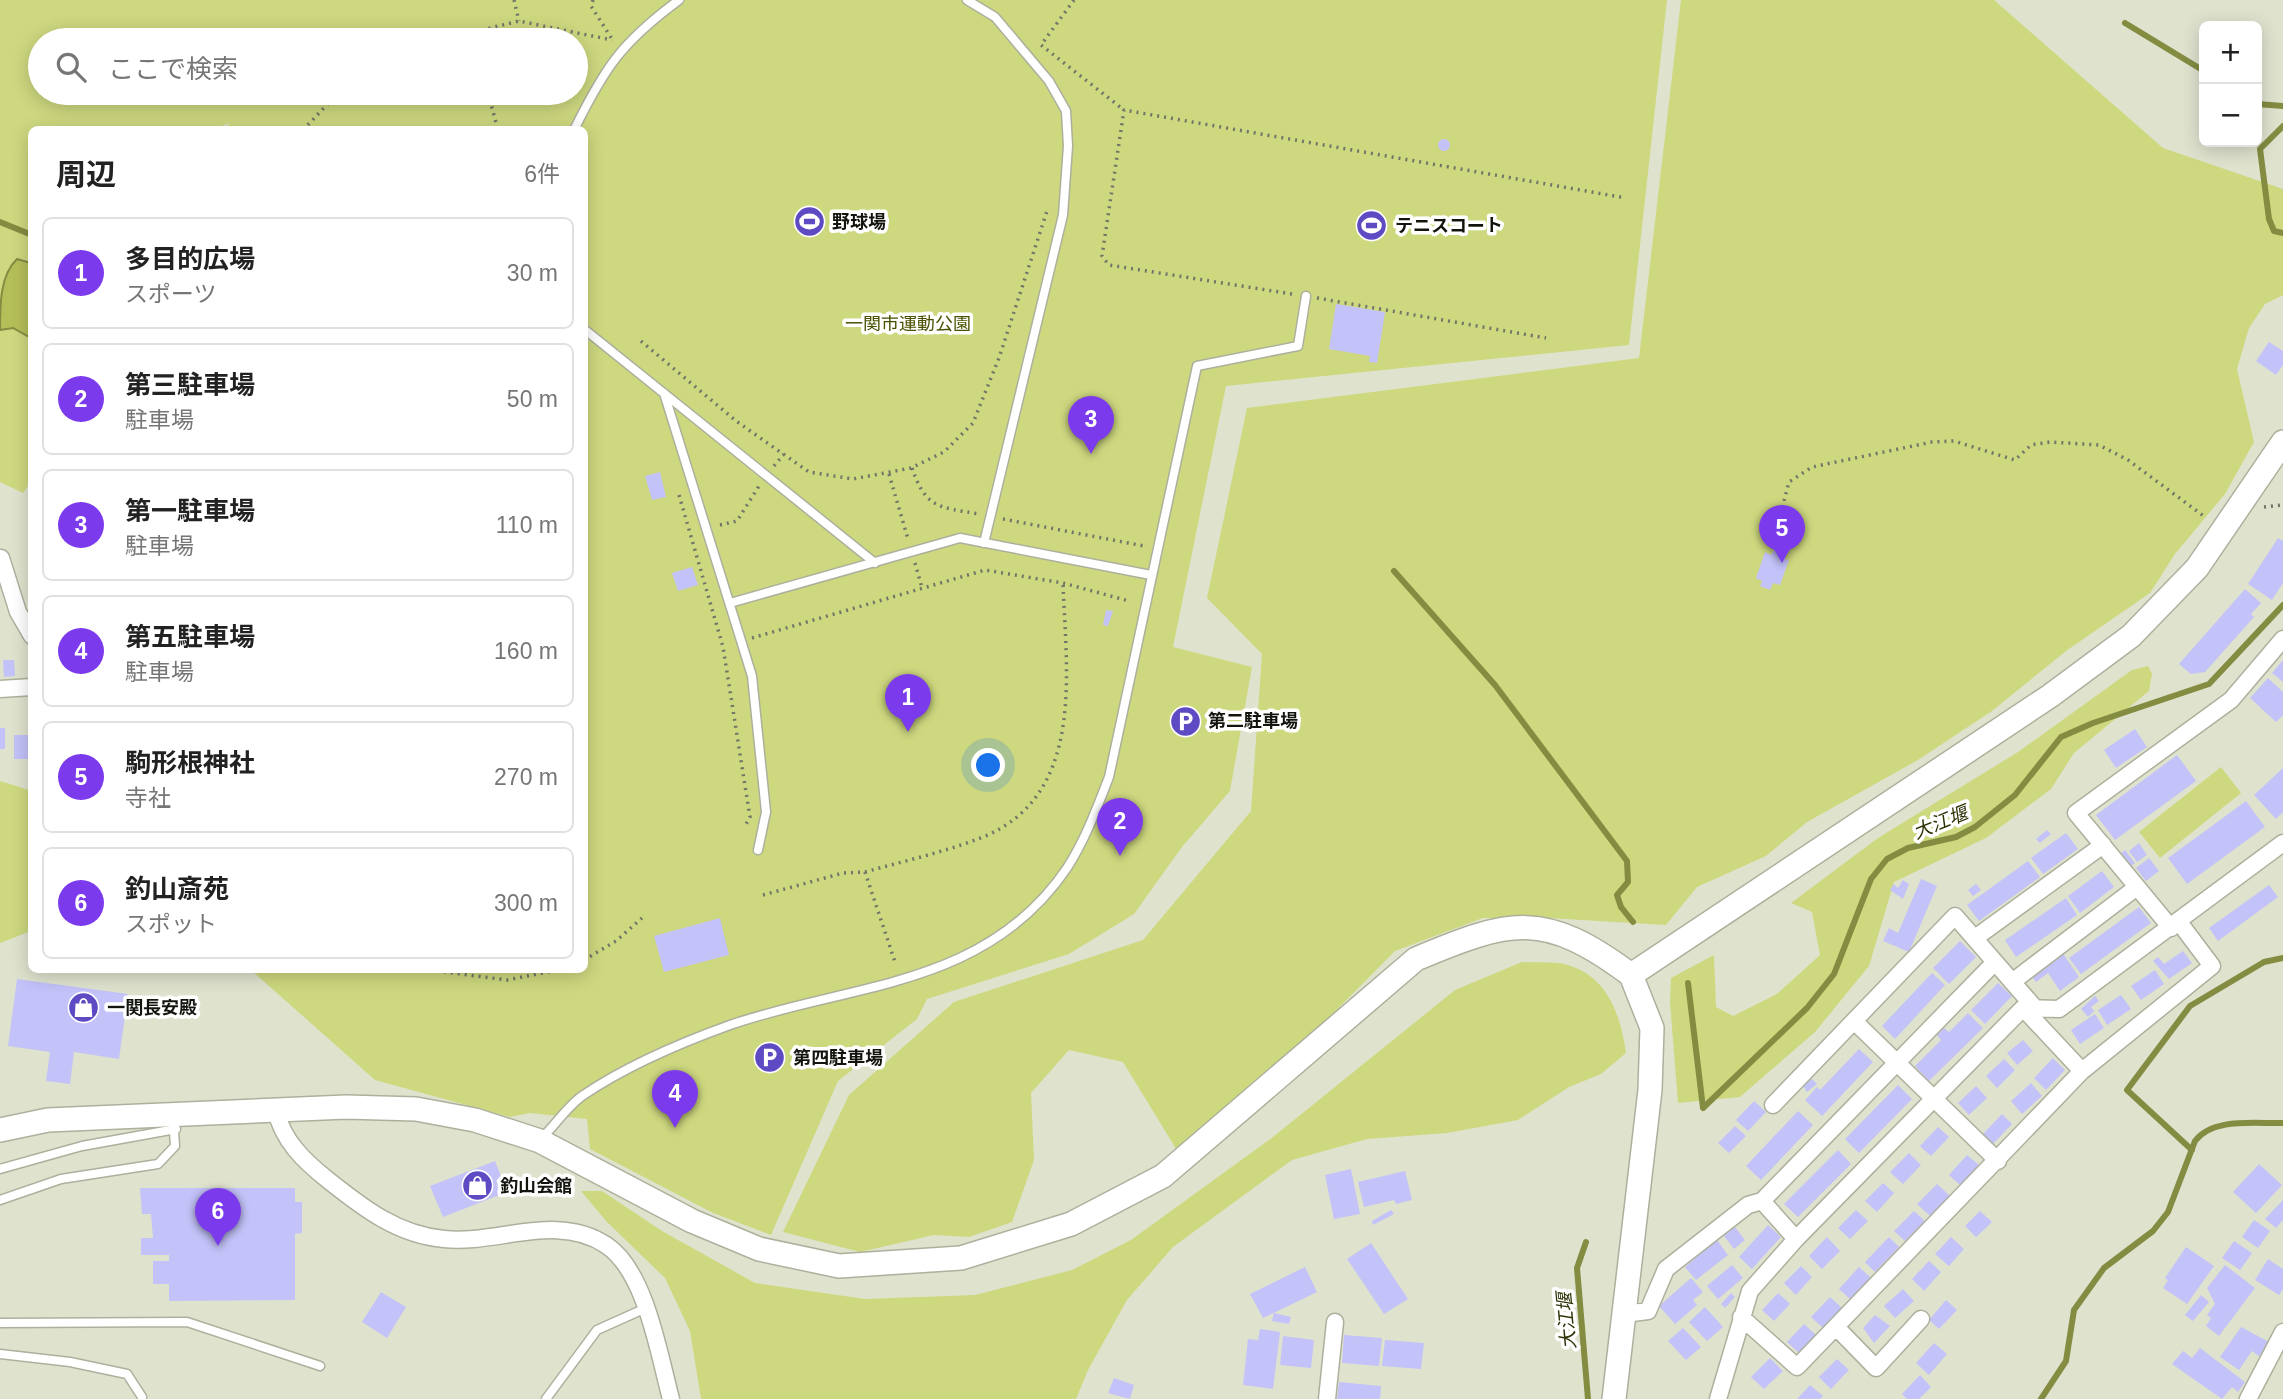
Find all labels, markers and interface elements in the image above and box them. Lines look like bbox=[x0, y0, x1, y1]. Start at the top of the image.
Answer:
map controls bbox=[2199, 21, 2262, 147]
button: + bbox=[2199, 21, 2262, 84]
search box bbox=[28, 28, 588, 105]
icon: search bbox=[52, 48, 90, 86]
text: ここで検索 bbox=[108, 54, 238, 84]
button: − bbox=[2199, 84, 2262, 147]
text: 周辺 bbox=[56, 158, 116, 191]
text: 6件 bbox=[524, 161, 560, 187]
sports icon: 野球場 bbox=[792, 205, 826, 239]
sports icon: テニスコート bbox=[1355, 209, 1389, 243]
place label: 野球場 bbox=[832, 212, 886, 232]
place label: テニスコート bbox=[1395, 216, 1503, 236]
text: 多目的広場 bbox=[125, 244, 255, 274]
text: 1 bbox=[75, 260, 87, 286]
text: 30 m bbox=[507, 260, 558, 286]
text: スポーツ bbox=[125, 281, 217, 307]
park label: 一関市運動公園 bbox=[845, 314, 971, 334]
text: 第三駐車場 bbox=[125, 370, 255, 400]
text: 2 bbox=[75, 386, 87, 412]
text: 50 m bbox=[507, 386, 558, 412]
pin: 3 bbox=[1068, 396, 1114, 454]
text: 駐車場 bbox=[125, 407, 194, 433]
text: 第一駐車場 bbox=[125, 496, 255, 526]
pin: 5 bbox=[1759, 505, 1805, 563]
text: 3 bbox=[75, 512, 87, 538]
text: 110 m bbox=[496, 512, 558, 538]
text: 駐車場 bbox=[125, 533, 194, 559]
text: 第五駐車場 bbox=[125, 622, 255, 652]
text: 4 bbox=[75, 638, 87, 664]
text: 160 m bbox=[494, 638, 558, 664]
text: 駐車場 bbox=[125, 659, 194, 685]
pin: 1 bbox=[885, 674, 931, 732]
parking icon: 第二駐車場 bbox=[1168, 704, 1202, 738]
place label: 第二駐車場 bbox=[1208, 711, 1298, 731]
text: 駒形根神社 bbox=[125, 748, 255, 778]
your location bbox=[971, 748, 1005, 782]
text: 5 bbox=[75, 764, 87, 790]
text: 270 m bbox=[494, 764, 558, 790]
text: 寺社 bbox=[125, 785, 171, 811]
pin: 2 bbox=[1097, 798, 1143, 856]
water label: 大江堰 bbox=[1910, 801, 1973, 843]
text: 釣山斎苑 bbox=[125, 874, 229, 904]
text: 6 bbox=[75, 890, 87, 916]
text: 300 m bbox=[494, 890, 558, 916]
text: スポット bbox=[125, 911, 217, 937]
shop icon: 一関長安殿 bbox=[67, 991, 101, 1025]
place label: 一関長安殿 bbox=[107, 998, 197, 1018]
parking icon: 第四駐車場 bbox=[753, 1041, 787, 1075]
place label: 第四駐車場 bbox=[793, 1048, 883, 1068]
pin: 4 bbox=[652, 1070, 698, 1128]
shop icon: 釣山会館 bbox=[460, 1169, 494, 1203]
place label: 釣山会館 bbox=[500, 1176, 572, 1196]
pin: 6 bbox=[195, 1188, 241, 1246]
water label: 大江堰 bbox=[1553, 1289, 1579, 1350]

